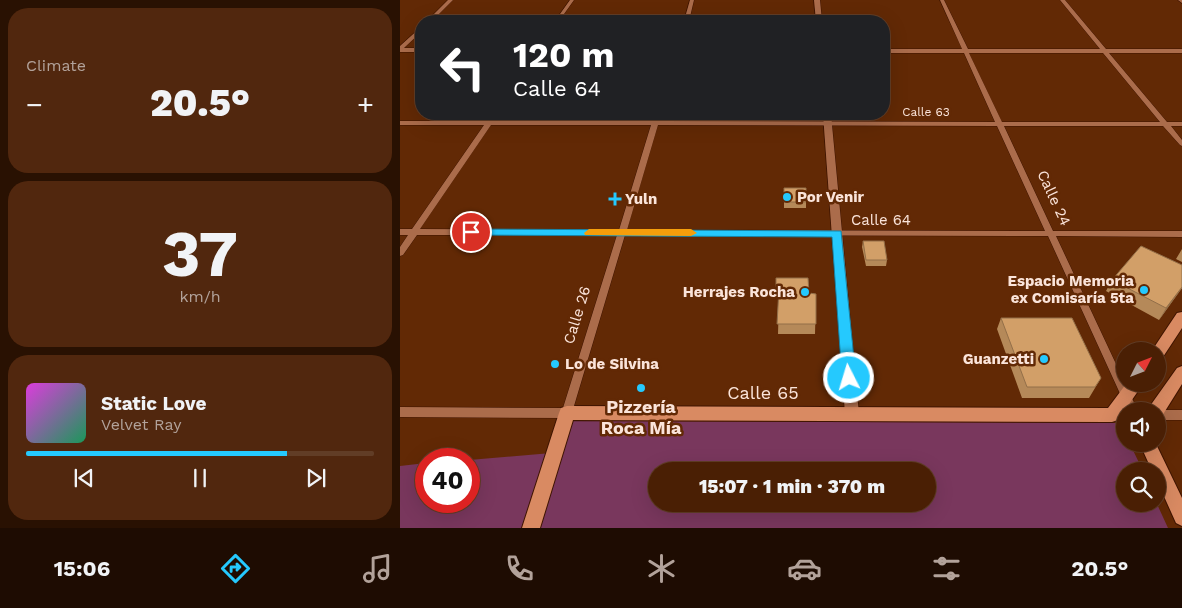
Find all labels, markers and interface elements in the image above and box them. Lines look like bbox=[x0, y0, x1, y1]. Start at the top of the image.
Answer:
text: 120 m bbox=[513, 34, 614, 76]
icon: left bbox=[430, 35, 495, 100]
text: Climate bbox=[26, 56, 86, 75]
text: Calle 64 bbox=[513, 76, 601, 101]
text: 20.5° bbox=[150, 81, 250, 125]
text: − bbox=[26, 88, 43, 121]
text: + bbox=[357, 88, 374, 121]
street label: Calle 63 bbox=[902, 105, 950, 119]
street label: Calle 24 bbox=[1033, 167, 1075, 229]
place label: Por Venir bbox=[797, 188, 865, 206]
place label: Yuln bbox=[625, 190, 657, 208]
marker: Por Venir bbox=[781, 191, 793, 203]
marker: Yuln bbox=[609, 193, 621, 205]
pin bbox=[450, 211, 492, 253]
street label: Calle 64 bbox=[851, 211, 911, 229]
text: 37 bbox=[162, 216, 238, 292]
icon: arrive bbox=[457, 218, 485, 246]
place label: Espacio Memoria ex Comisaría 5ta bbox=[1008, 272, 1134, 307]
place label: Herrajes Rocha bbox=[683, 283, 795, 301]
street label: Calle 26 bbox=[560, 284, 594, 346]
marker: Espacio Memoria ex Comisaría 5ta bbox=[1138, 284, 1150, 296]
marker: Herrajes Rocha bbox=[799, 286, 811, 298]
text: km/h bbox=[179, 287, 221, 306]
north arrow bbox=[1116, 342, 1166, 392]
map controls bbox=[1116, 342, 1166, 512]
place label: Guanzetti bbox=[963, 350, 1034, 368]
position arrow bbox=[822, 351, 874, 403]
marker: Guanzetti bbox=[1038, 353, 1050, 365]
place label: Lo de Silvina bbox=[565, 355, 659, 373]
marker: Lo de Silvina bbox=[549, 358, 561, 370]
marker: Pizzería Roca Mía bbox=[635, 382, 647, 394]
street label: Calle 65 bbox=[727, 382, 799, 403]
text: Static Love bbox=[101, 392, 206, 415]
place label: Pizzería Roca Mía bbox=[601, 396, 682, 438]
button: sound bbox=[1116, 402, 1166, 452]
text: Velvet Ray bbox=[101, 415, 181, 434]
speed limit sign: 40 bbox=[415, 448, 480, 513]
button: search bbox=[1116, 462, 1166, 512]
icon: previous bbox=[70, 464, 98, 492]
icon: pause bbox=[186, 464, 214, 492]
icon: next bbox=[302, 464, 330, 492]
text: 15:07 · 1 min · 370 m bbox=[699, 475, 885, 498]
icon: directions bbox=[218, 551, 253, 586]
icon: music bbox=[360, 551, 395, 586]
icon: phone bbox=[502, 551, 537, 586]
icon: climate bbox=[644, 551, 679, 586]
icon: car bbox=[787, 551, 822, 586]
icon: filters bbox=[929, 551, 964, 586]
text: 15:06 bbox=[54, 556, 110, 581]
text: 20.5° bbox=[1071, 556, 1128, 581]

